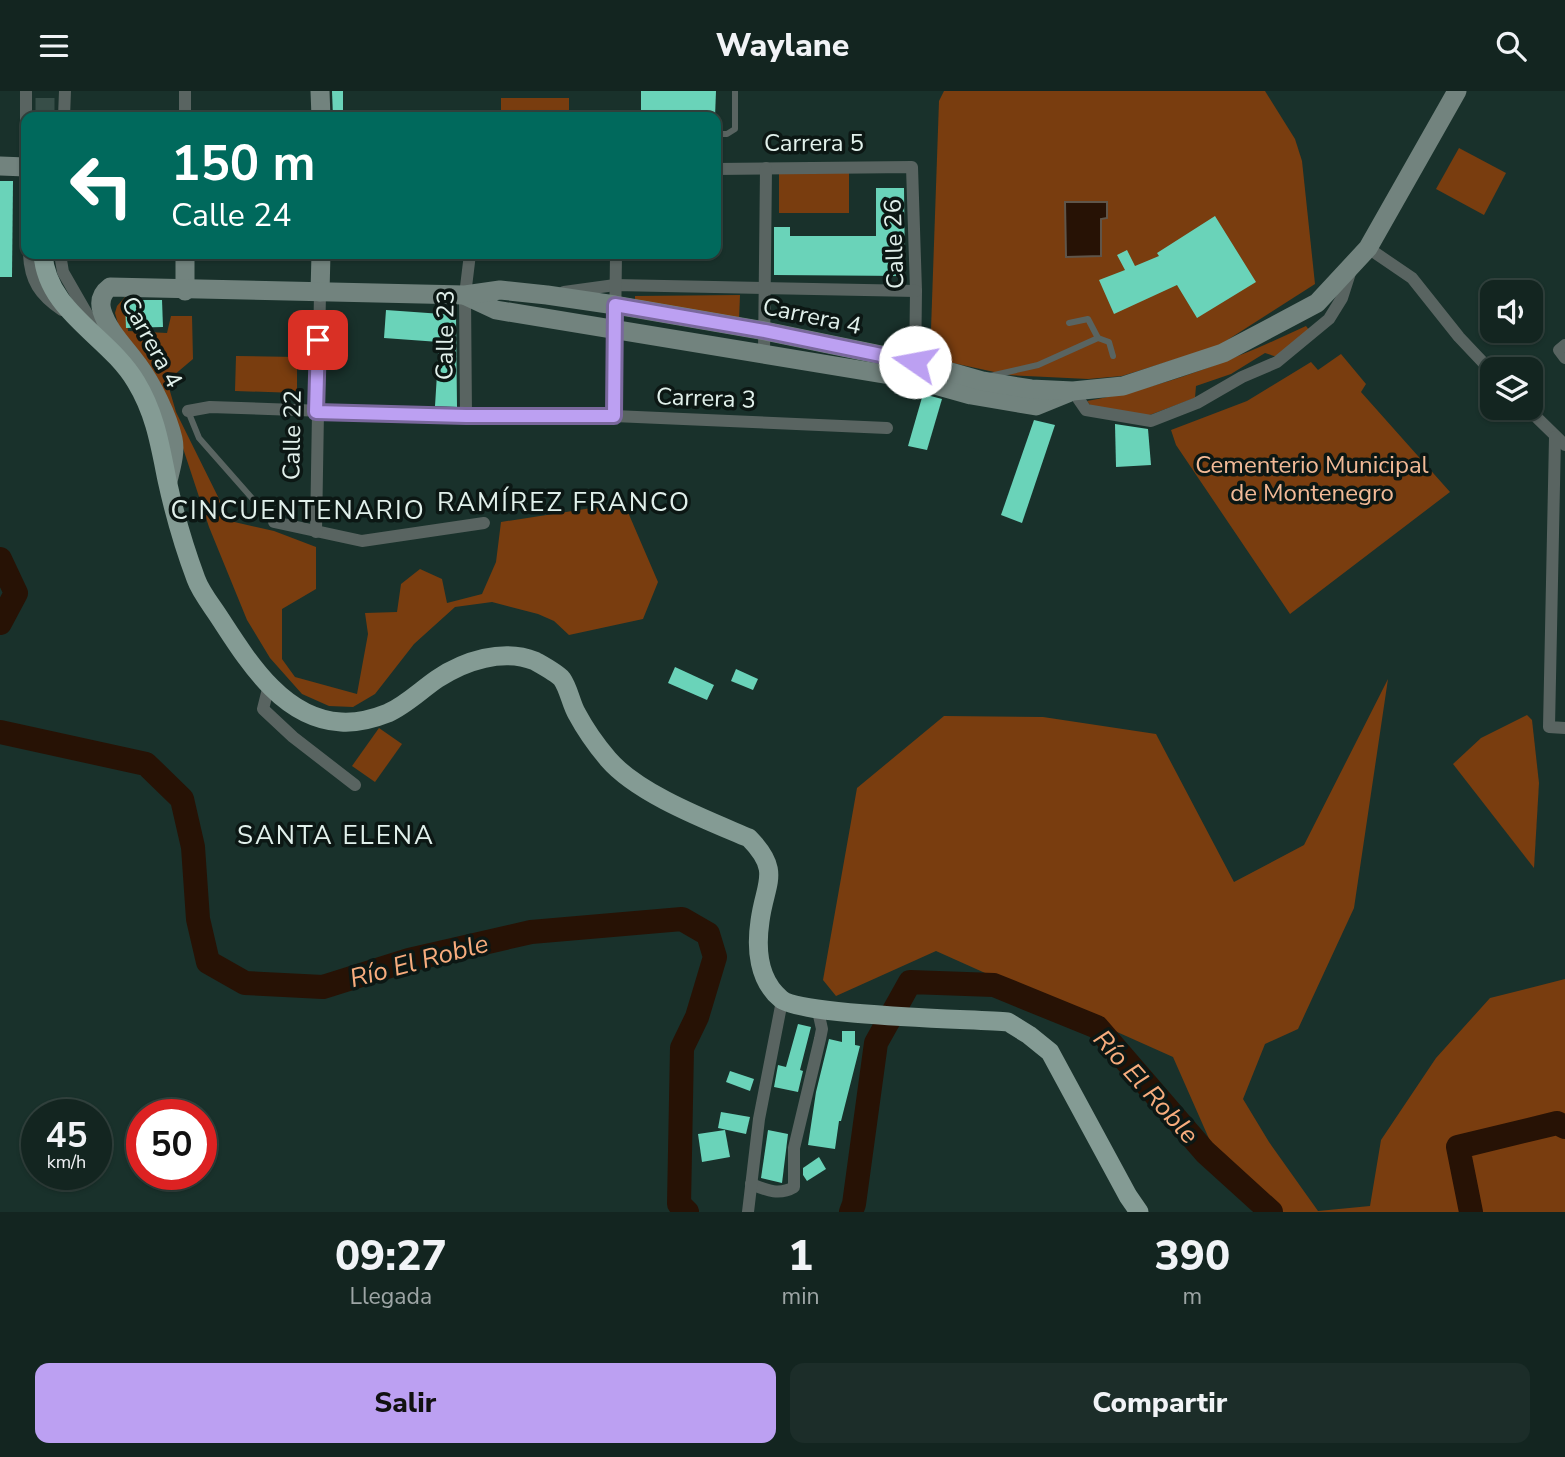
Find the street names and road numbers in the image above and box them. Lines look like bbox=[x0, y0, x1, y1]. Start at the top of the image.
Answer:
street label: Carrera 5 bbox=[764, 127, 864, 159]
street label: Calle 26 bbox=[876, 198, 912, 290]
street label: Carrera 4 bbox=[114, 290, 190, 394]
street label: Calle 23 bbox=[428, 290, 462, 380]
street label: Carrera 4 bbox=[760, 290, 864, 342]
street label: Carrera 3 bbox=[655, 380, 757, 416]
street label: Calle 22 bbox=[275, 390, 309, 480]

